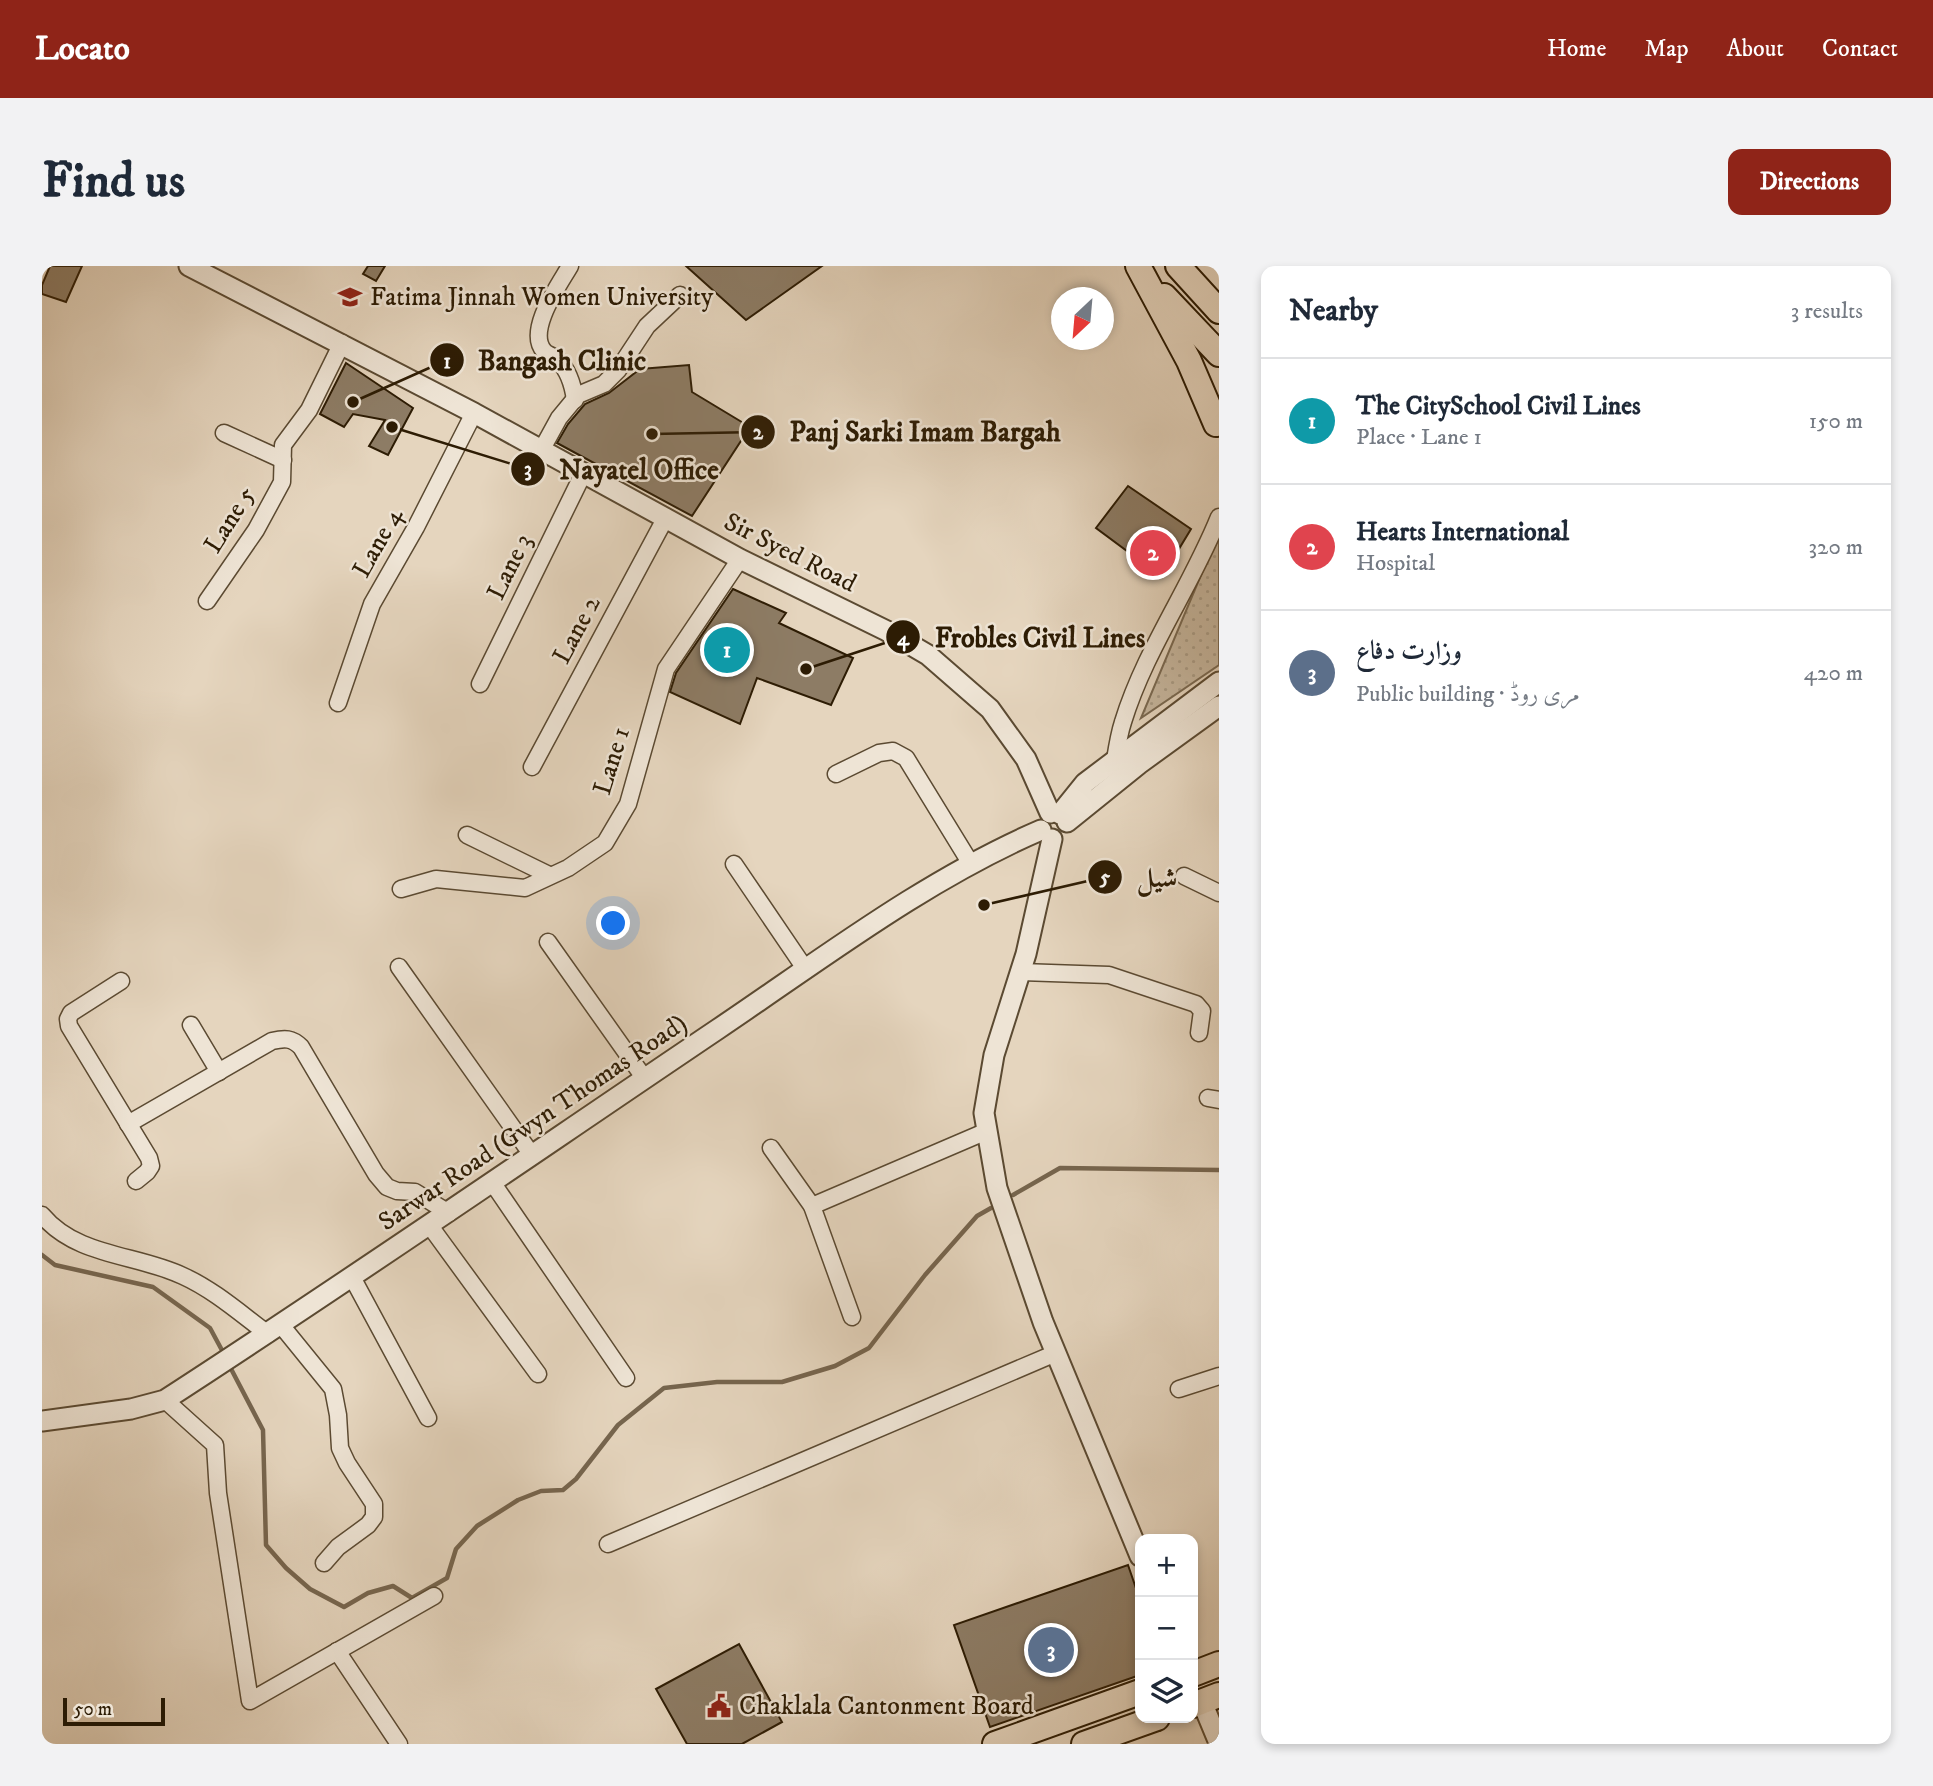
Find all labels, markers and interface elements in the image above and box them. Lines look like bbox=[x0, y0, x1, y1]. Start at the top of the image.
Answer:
text: Locato bbox=[35, 29, 130, 70]
text: Home bbox=[1547, 34, 1606, 64]
text: Map bbox=[1644, 34, 1689, 64]
text: About bbox=[1727, 34, 1784, 64]
text: Contact bbox=[1822, 34, 1898, 64]
button: Directions bbox=[1728, 149, 1891, 215]
text: Find us bbox=[42, 151, 185, 213]
place label: Fatima Jinnah Women University bbox=[370, 281, 714, 314]
school or university icon: Fatima Jinnah Women University bbox=[336, 283, 364, 311]
north arrow bbox=[1051, 287, 1114, 350]
text: Nearby bbox=[1289, 293, 1378, 330]
text: 3 results bbox=[1791, 297, 1863, 326]
callout: Bangash Clinic bbox=[429, 336, 660, 385]
text: Bangash Clinic bbox=[478, 344, 646, 379]
text: 1 bbox=[443, 349, 451, 375]
text: The CitySchool Civil Lines bbox=[1356, 390, 1641, 423]
callout: Panj Sarki Imam Bargah bbox=[741, 407, 1075, 456]
text: 1 bbox=[1308, 407, 1316, 436]
text: 150 m bbox=[1809, 407, 1863, 436]
text: Panj Sarki Imam Bargah bbox=[789, 415, 1061, 450]
text: 2 bbox=[753, 420, 764, 446]
text: Place · Lane 1 bbox=[1356, 423, 1482, 452]
callout: Nayatel Office bbox=[510, 445, 733, 494]
text: Nayatel Office bbox=[559, 453, 719, 488]
text: 3 bbox=[524, 457, 532, 483]
street label: Lane 5 bbox=[197, 480, 263, 560]
street label: Lane 4 bbox=[345, 501, 411, 584]
street label: Sir Syed Road bbox=[718, 506, 862, 601]
text: Hearts International bbox=[1356, 516, 1569, 549]
pin: 2 bbox=[1130, 527, 1176, 579]
street label: Lane 3 bbox=[480, 529, 540, 605]
text: 2 bbox=[1306, 533, 1318, 562]
text: 320 m bbox=[1809, 533, 1863, 562]
text: Hospital bbox=[1356, 549, 1435, 578]
street label: Lane 2 bbox=[545, 590, 609, 670]
callout: Frobles Civil Lines bbox=[886, 613, 1159, 662]
text: Frobles Civil Lines bbox=[935, 621, 1146, 656]
pin: 1 bbox=[704, 624, 750, 676]
text: 4 bbox=[897, 626, 910, 652]
text: وزارت دفاع bbox=[1356, 635, 1462, 668]
text: 3 bbox=[1308, 659, 1316, 688]
text: 420 m bbox=[1804, 659, 1863, 688]
text: Public building · مری روڈ bbox=[1356, 680, 1580, 709]
street label: Lane 1 bbox=[586, 723, 638, 799]
callout: شیل bbox=[1088, 852, 1191, 901]
text: شیل bbox=[1137, 861, 1177, 897]
text: 5 bbox=[1099, 865, 1111, 891]
your location bbox=[596, 906, 630, 940]
street label: Sarwar Road (Gwyn Thomas Road) bbox=[372, 1007, 694, 1239]
map controls bbox=[1135, 1534, 1198, 1723]
button: + bbox=[1135, 1534, 1198, 1597]
button: − bbox=[1135, 1597, 1198, 1660]
pin: 3 bbox=[1028, 1624, 1074, 1676]
button: layers bbox=[1135, 1660, 1198, 1723]
place label: Chaklala Cantonment Board bbox=[739, 1690, 1034, 1723]
public building icon: Chaklala Cantonment Board bbox=[705, 1692, 733, 1720]
scale bar bbox=[63, 1695, 164, 1727]
text: 50 m bbox=[74, 1698, 112, 1721]

